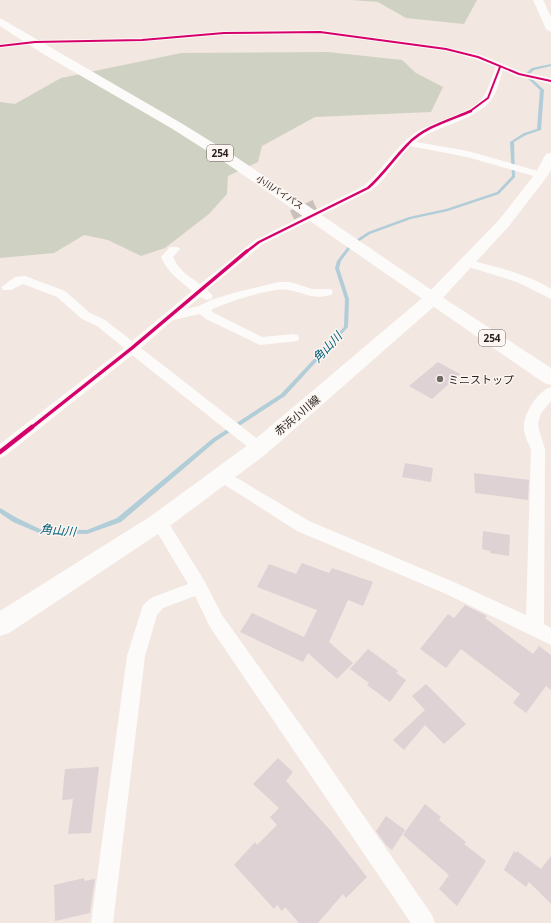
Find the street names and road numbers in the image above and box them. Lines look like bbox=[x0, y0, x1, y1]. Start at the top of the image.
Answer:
road number: 254 bbox=[207, 145, 233, 161]
street label: 小川バイパス bbox=[254, 172, 306, 212]
road number: 254 bbox=[479, 330, 505, 346]
street label: 赤浜小川線 bbox=[271, 392, 323, 438]

